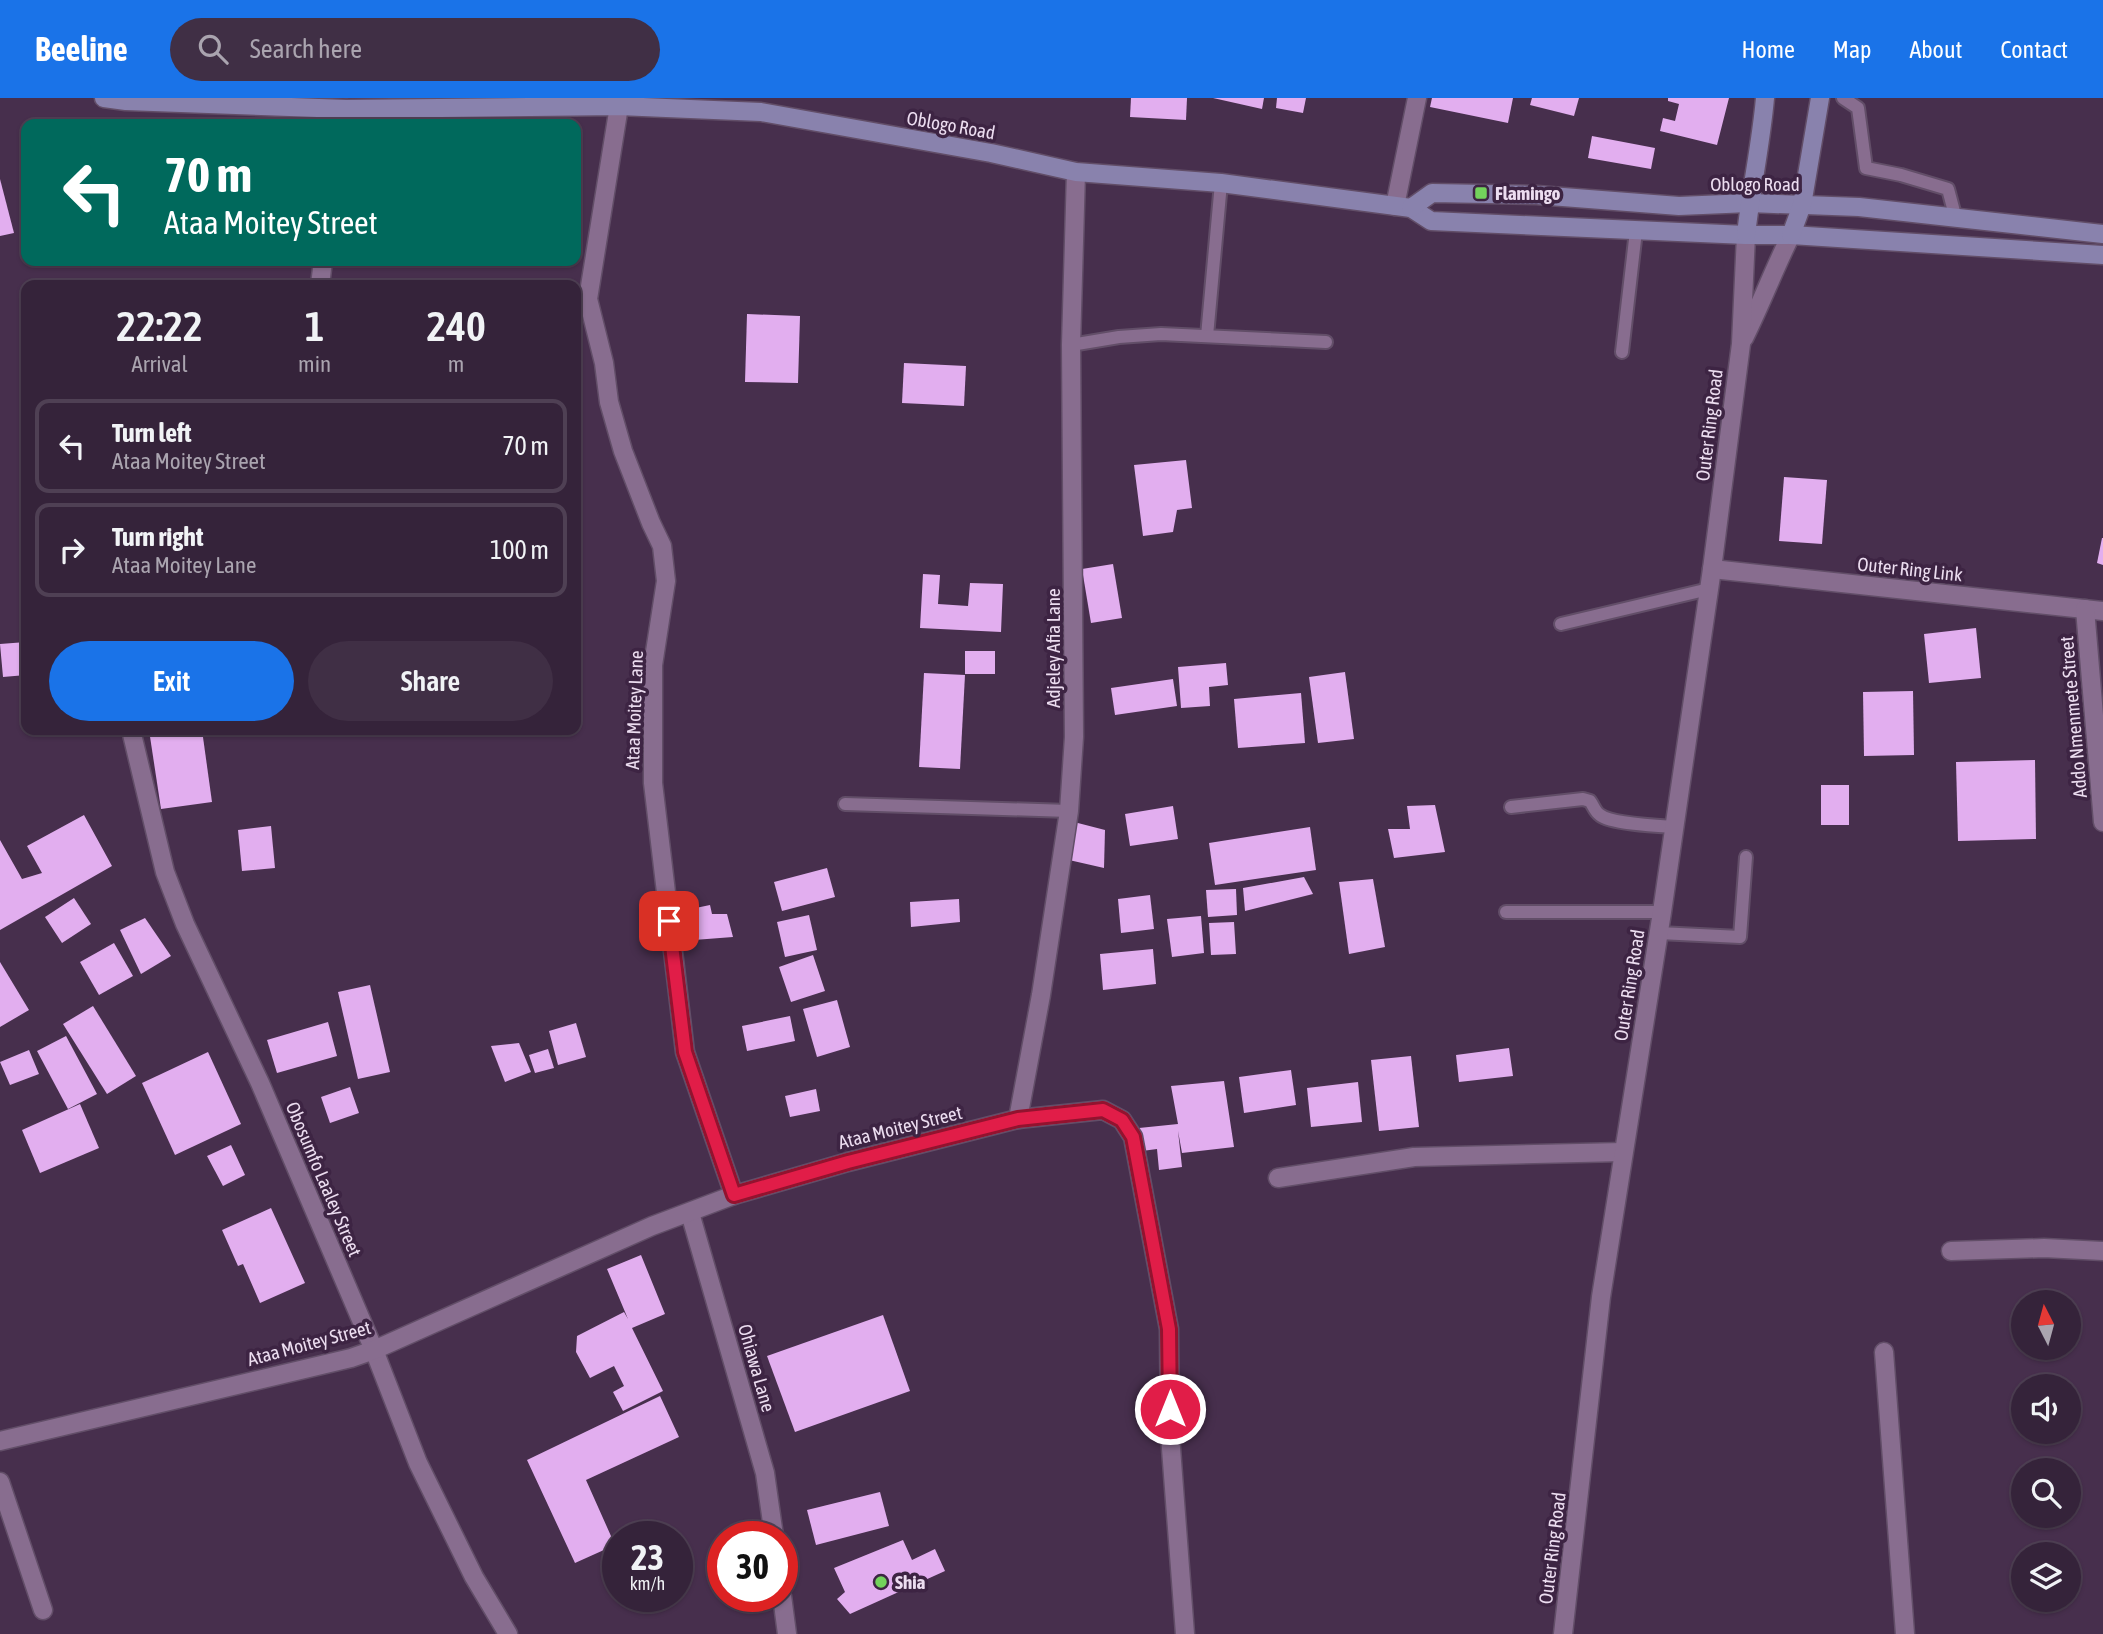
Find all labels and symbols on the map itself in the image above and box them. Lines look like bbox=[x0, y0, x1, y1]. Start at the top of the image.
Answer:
street label: Oblogo Road bbox=[905, 106, 997, 144]
street label: Oblogo Road bbox=[1710, 173, 1800, 195]
place label: Flamingo bbox=[1495, 182, 1561, 204]
marker: Flamingo bbox=[1473, 185, 1489, 201]
street label: Outer Ring Road bbox=[1691, 368, 1727, 482]
street label: Outer Ring Link bbox=[1856, 553, 1964, 586]
street label: Adjeley Afia Lane bbox=[1042, 588, 1064, 708]
street label: Addo Nmenmete Street bbox=[2055, 635, 2091, 799]
street label: Ataa Moitey Lane bbox=[621, 650, 647, 770]
pin bbox=[639, 891, 699, 951]
street label: Outer Ring Road bbox=[1609, 928, 1649, 1042]
street label: Obosumfo Laaley Street bbox=[281, 1098, 367, 1260]
street label: Ataa Moitey Street bbox=[836, 1101, 964, 1153]
north arrow bbox=[2011, 1290, 2081, 1360]
street label: Ataa Moitey Street bbox=[245, 1316, 373, 1370]
street label: Ohiawa Lane bbox=[734, 1322, 780, 1414]
position arrow bbox=[1133, 1372, 1207, 1446]
street label: Outer Ring Road bbox=[1534, 1491, 1570, 1605]
speed limit sign: 30 bbox=[707, 1521, 798, 1612]
place label: Shia bbox=[895, 1571, 926, 1593]
marker: Shia bbox=[873, 1574, 889, 1590]

